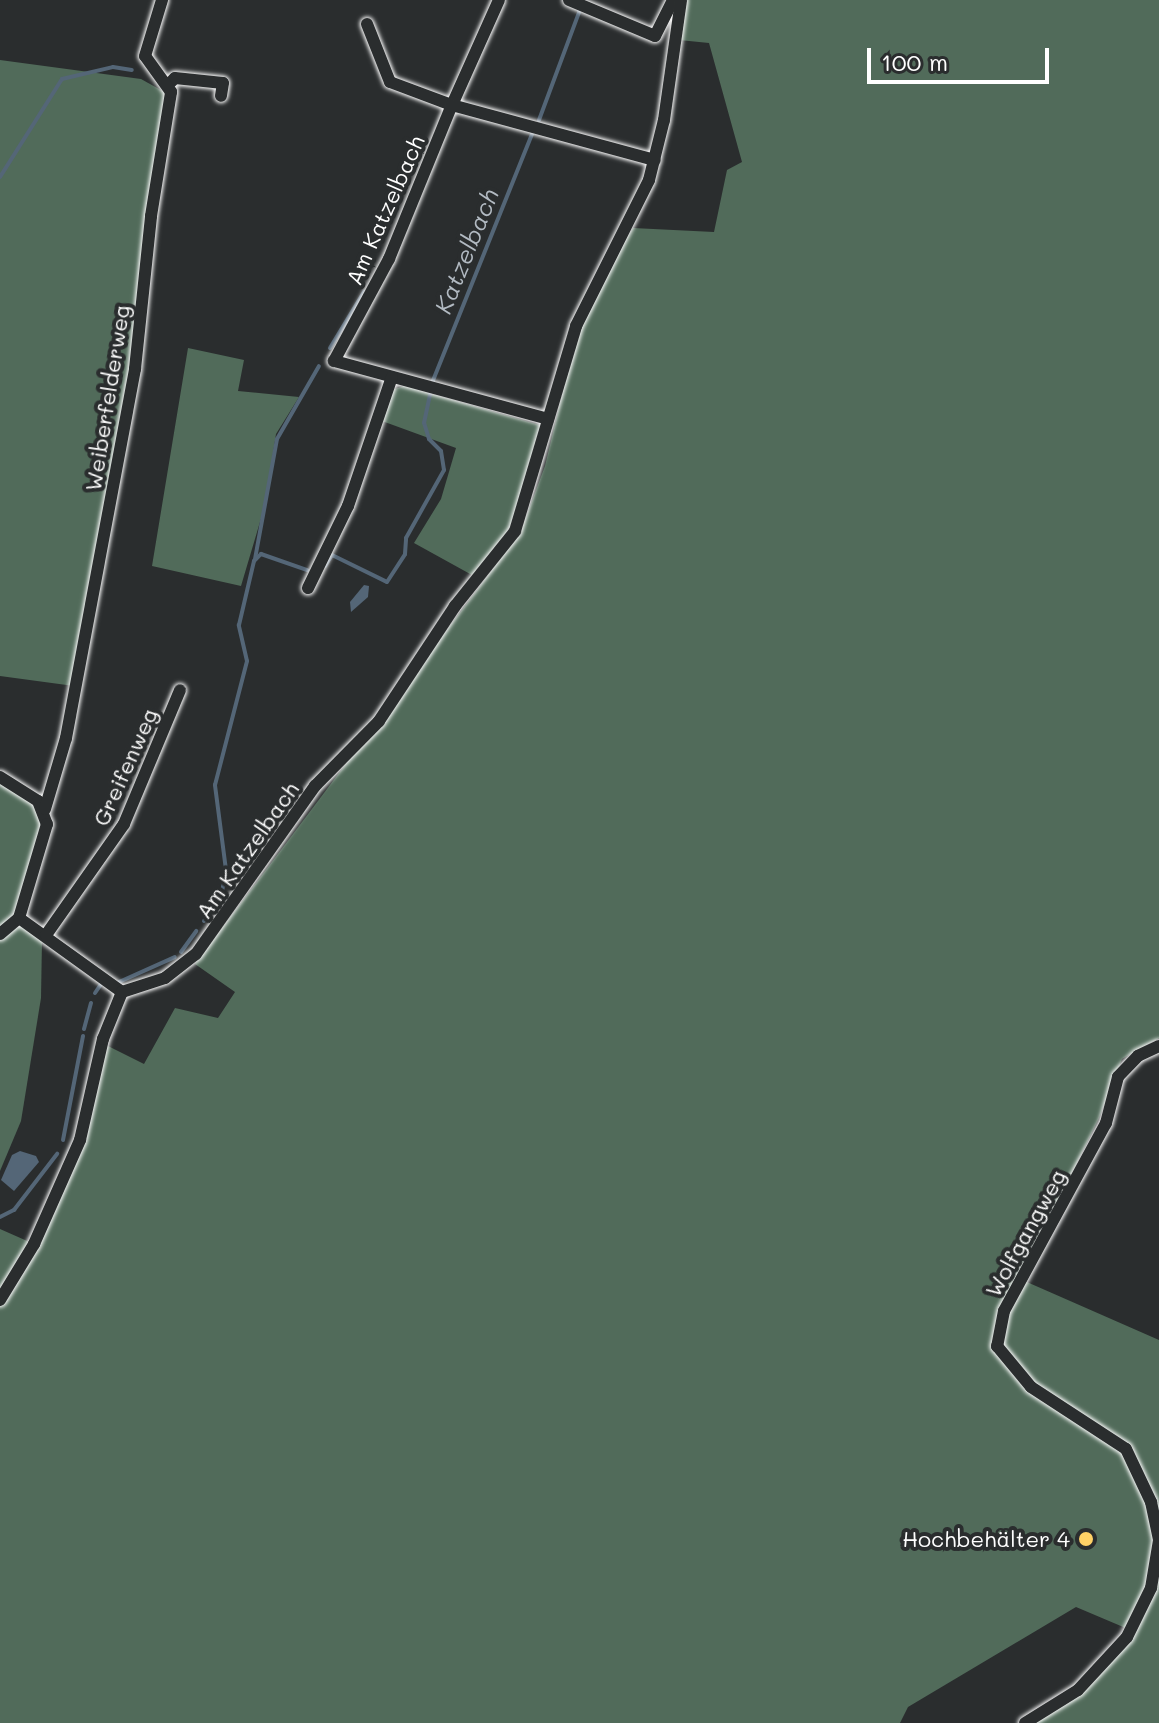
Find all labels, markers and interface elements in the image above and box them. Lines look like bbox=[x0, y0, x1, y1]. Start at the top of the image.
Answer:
scale bar bbox=[871, 32, 1053, 82]
text: 100 m bbox=[881, 46, 948, 77]
street label: Am Katzelbach bbox=[340, 131, 430, 289]
water label: Katzelbach bbox=[428, 184, 504, 318]
street label: Weiberfelderweg bbox=[79, 303, 135, 493]
street label: Greifenweg bbox=[87, 704, 163, 830]
street label: Am Katzelbach bbox=[190, 776, 304, 924]
street label: Wolfgangweg bbox=[979, 1165, 1071, 1301]
place label: Hochbehälter 4 bbox=[902, 1526, 1070, 1552]
marker: Hochbehälter 4 bbox=[1077, 1530, 1095, 1548]

